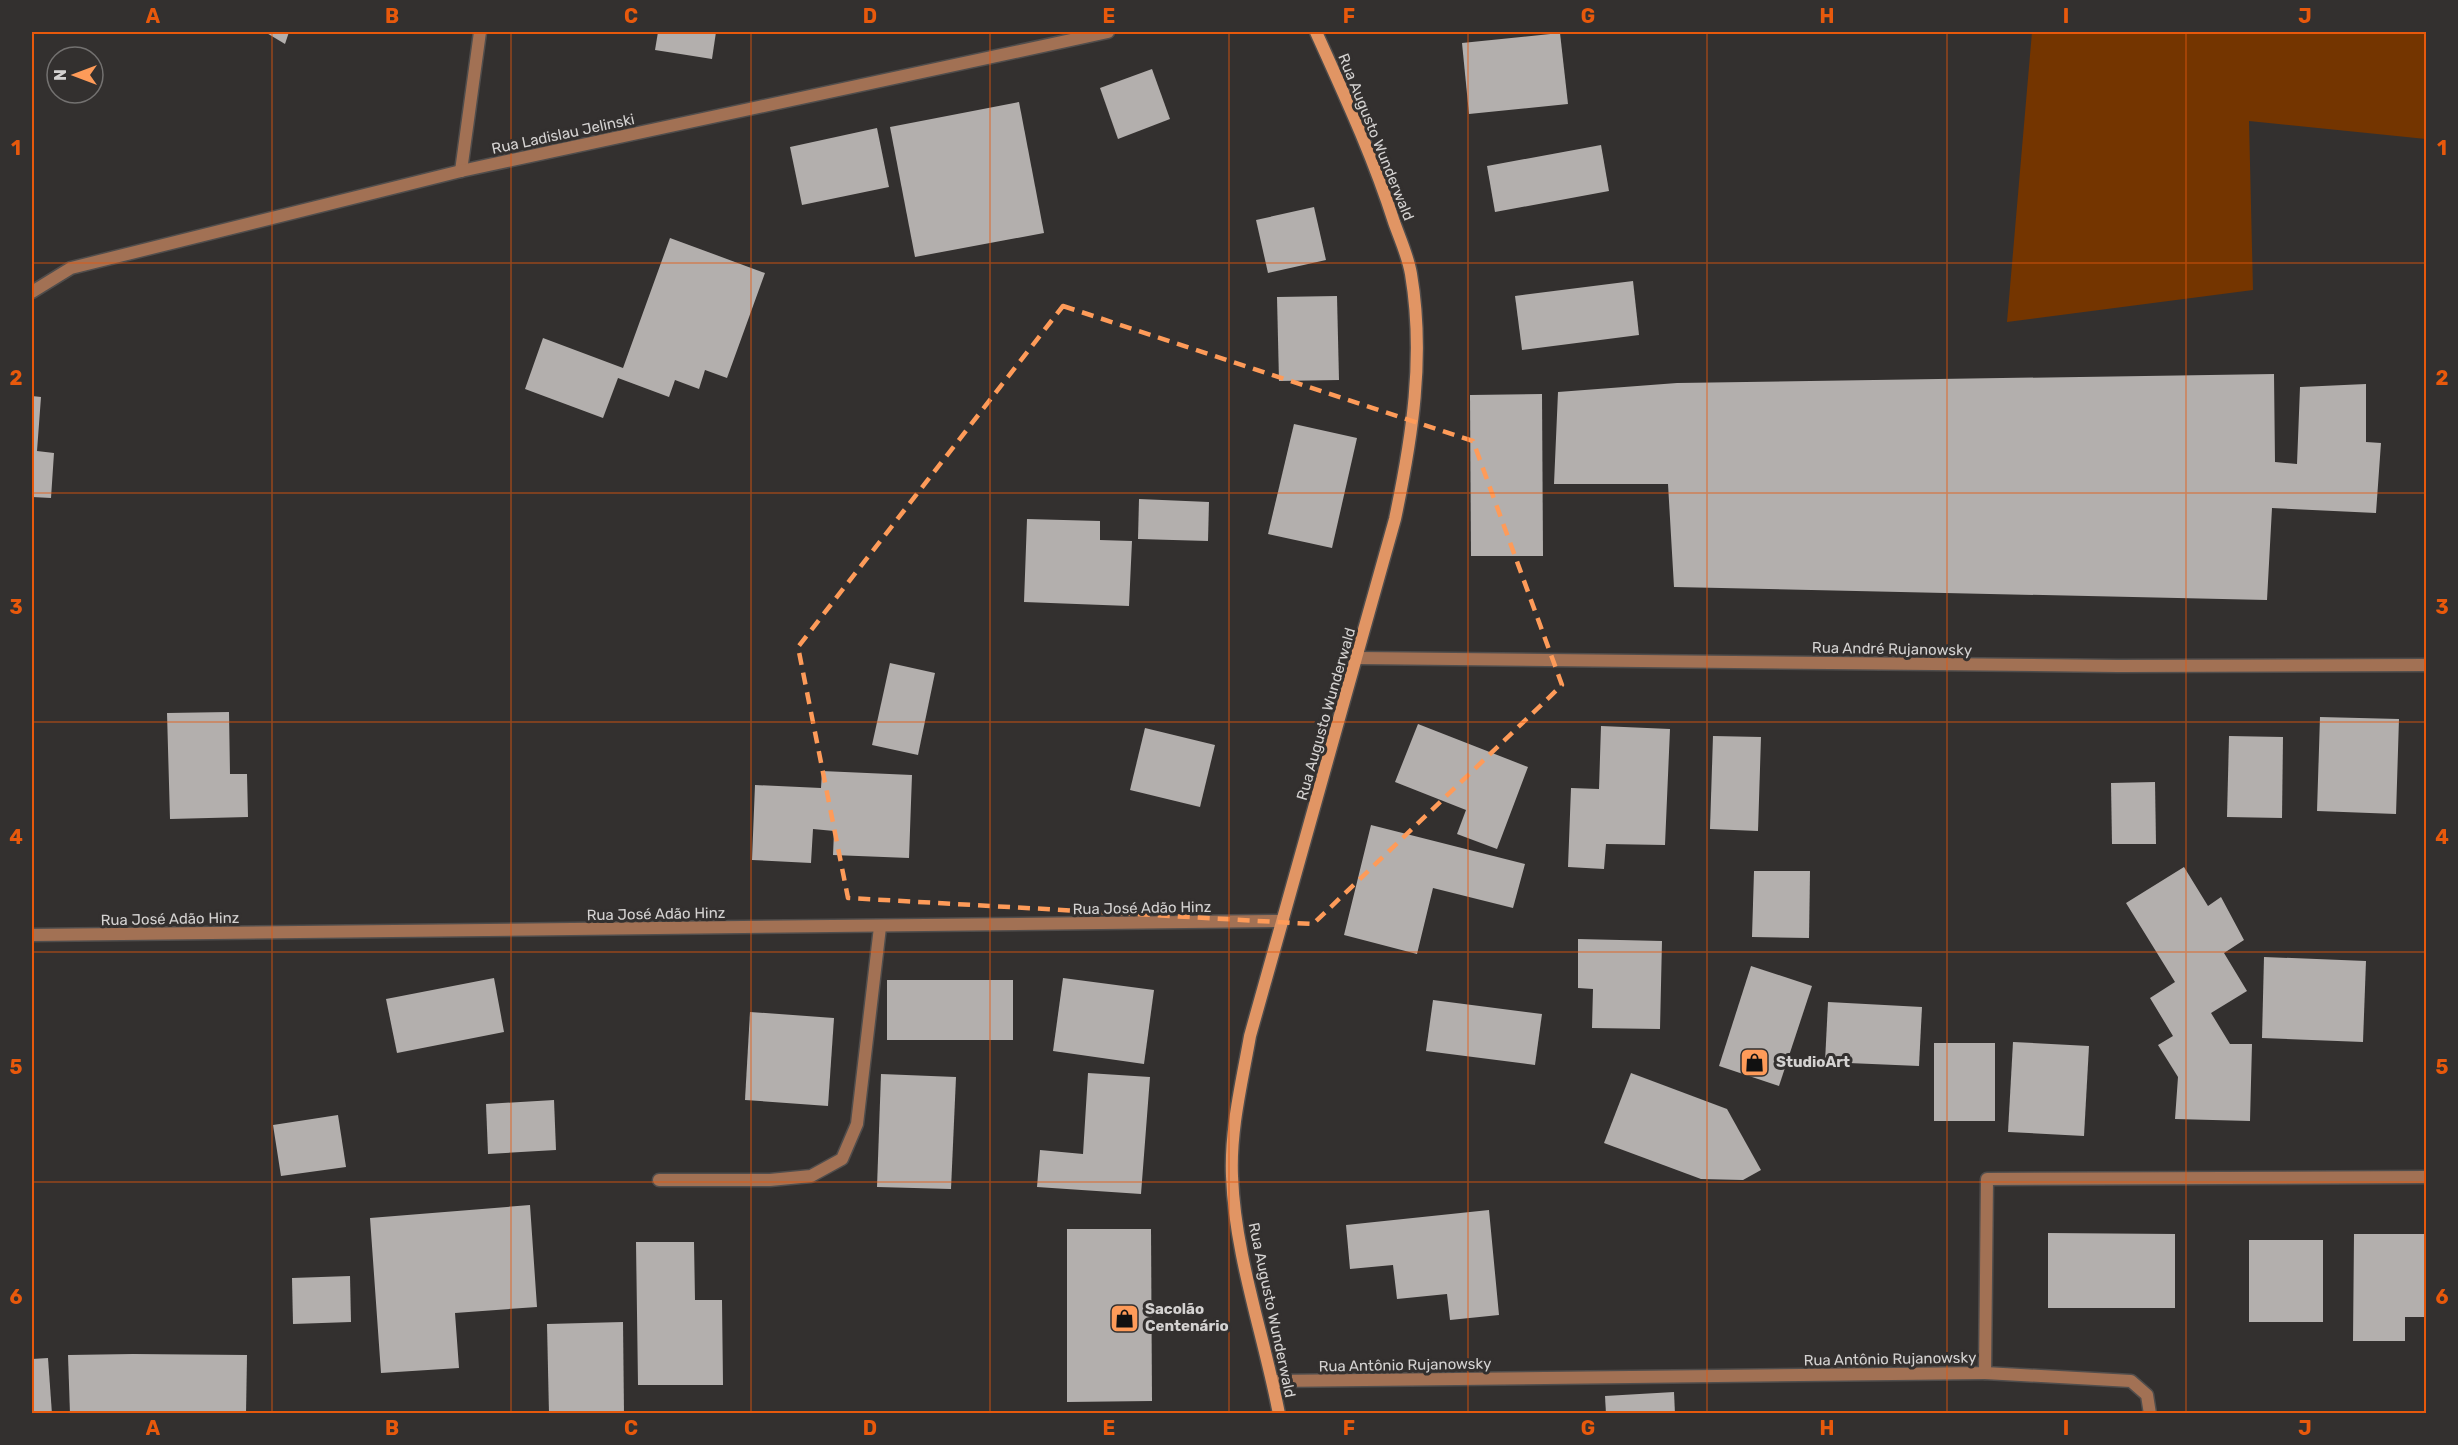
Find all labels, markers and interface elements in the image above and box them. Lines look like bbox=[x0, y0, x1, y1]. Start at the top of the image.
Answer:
text: A bbox=[146, 4, 161, 28]
text: B bbox=[385, 4, 399, 28]
text: C bbox=[624, 4, 638, 28]
text: D bbox=[863, 4, 877, 28]
text: E bbox=[1103, 4, 1115, 28]
text: F bbox=[1343, 4, 1355, 28]
text: G bbox=[1581, 4, 1595, 28]
text: H bbox=[1820, 4, 1834, 28]
text: I bbox=[2063, 4, 2069, 28]
text: J bbox=[2298, 4, 2312, 28]
north arrow bbox=[45, 45, 105, 105]
street label: Rua Augusto Wunderwald bbox=[1334, 51, 1418, 223]
text: N bbox=[51, 69, 70, 81]
street label: Rua Ladislau Jelinski bbox=[490, 110, 636, 158]
text: 1 bbox=[11, 136, 21, 160]
text: 1 bbox=[2437, 136, 2447, 160]
text: 2 bbox=[10, 366, 23, 390]
text: 2 bbox=[2436, 366, 2449, 390]
text: 3 bbox=[9, 595, 23, 619]
text: 3 bbox=[2435, 595, 2449, 619]
street label: Rua Augusto Wunderwald bbox=[1293, 626, 1359, 802]
street label: Rua André Rujanowsky bbox=[1812, 639, 1972, 659]
text: 4 bbox=[9, 825, 23, 849]
text: 4 bbox=[2435, 825, 2449, 849]
street label: Rua José Adão Hinz bbox=[1072, 898, 1212, 918]
street label: Rua José Adão Hinz bbox=[586, 904, 726, 924]
street label: Rua José Adão Hinz bbox=[100, 909, 240, 929]
shop icon: StudioArt bbox=[1739, 1046, 1771, 1078]
place label: StudioArt bbox=[1776, 1053, 1850, 1071]
text: 5 bbox=[10, 1055, 23, 1079]
text: 5 bbox=[2436, 1055, 2449, 1079]
street label: Rua Augusto Wunderwald bbox=[1245, 1221, 1299, 1399]
text: 6 bbox=[9, 1285, 23, 1309]
text: 6 bbox=[2435, 1285, 2449, 1309]
place label: Sacolão Centenário bbox=[1145, 1300, 1229, 1335]
shop icon: Sacolão Centenário bbox=[1108, 1302, 1140, 1334]
street label: Rua Antônio Rujanowsky bbox=[1803, 1348, 1977, 1370]
street label: Rua Antônio Rujanowsky bbox=[1318, 1354, 1492, 1376]
text: A bbox=[146, 1416, 161, 1440]
text: B bbox=[385, 1416, 399, 1440]
text: C bbox=[624, 1416, 638, 1440]
text: D bbox=[863, 1416, 877, 1440]
text: E bbox=[1103, 1416, 1115, 1440]
text: F bbox=[1343, 1416, 1355, 1440]
text: G bbox=[1581, 1416, 1595, 1440]
text: H bbox=[1820, 1416, 1834, 1440]
text: I bbox=[2063, 1416, 2069, 1440]
text: J bbox=[2298, 1416, 2312, 1440]

